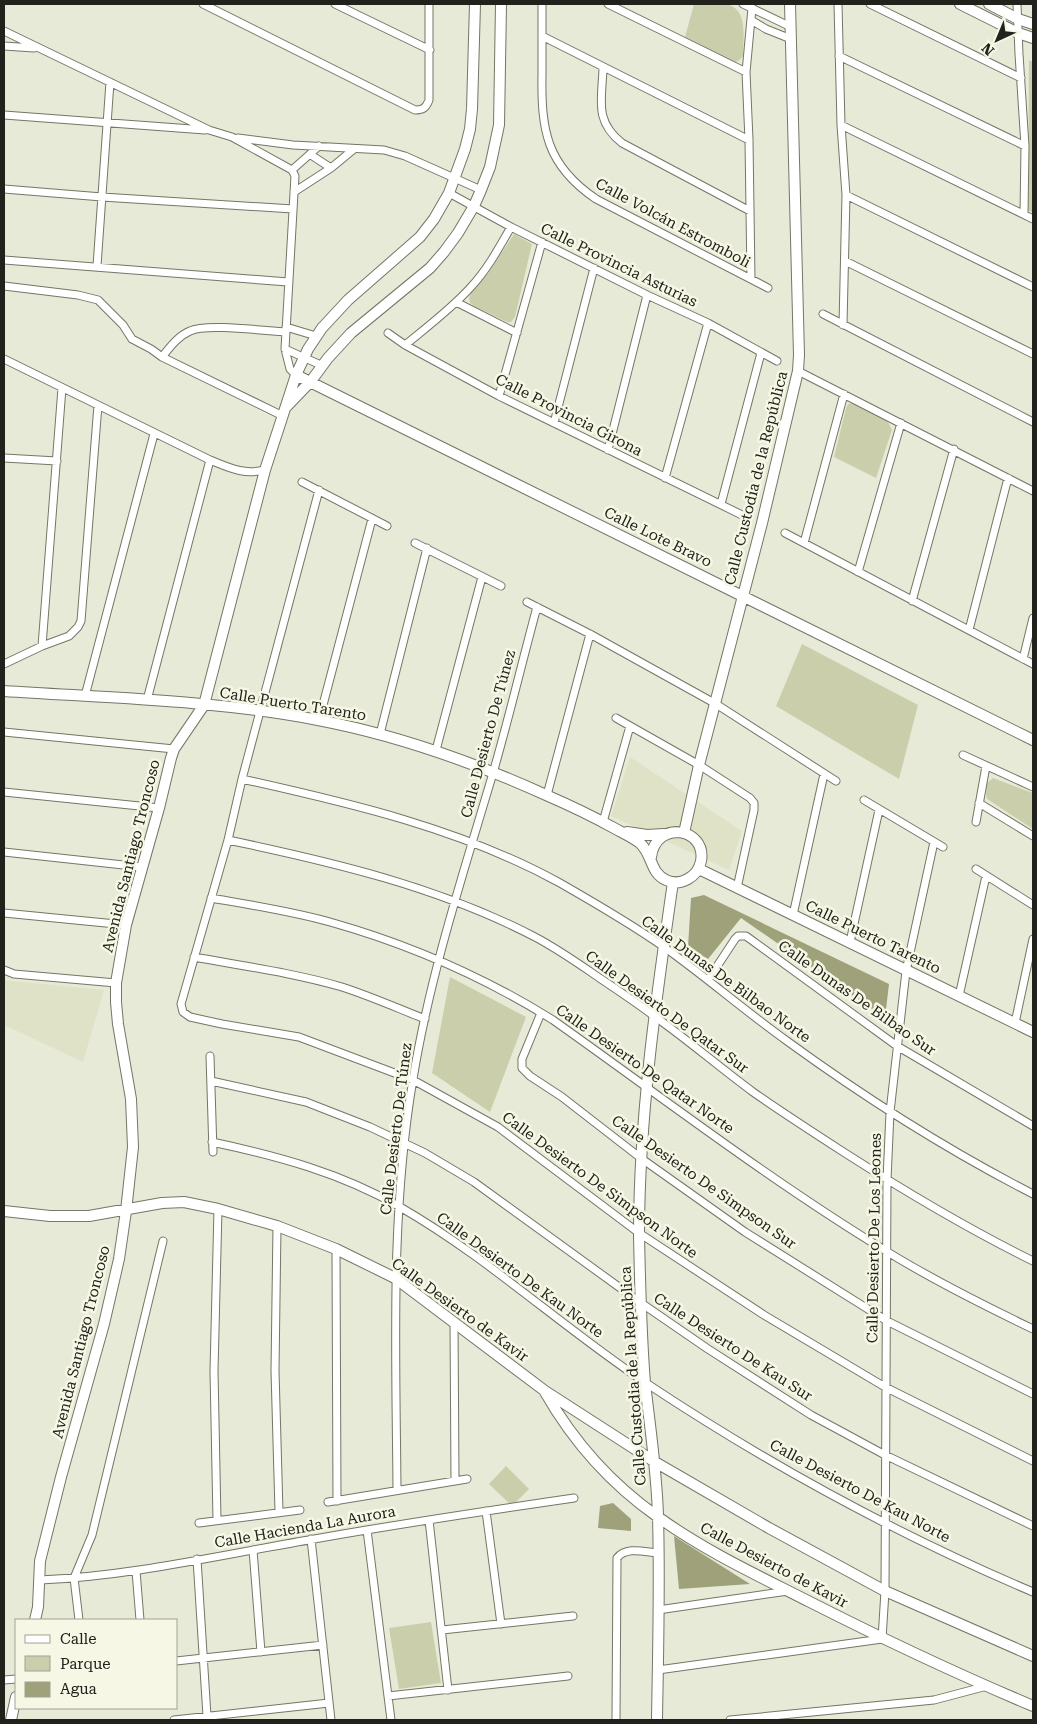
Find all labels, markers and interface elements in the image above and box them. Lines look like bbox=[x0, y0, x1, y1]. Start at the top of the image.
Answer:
north arrow bbox=[972, 15, 1022, 65]
text: N bbox=[978, 40, 997, 59]
street label: Calle Volcán Estromboli bbox=[592, 174, 754, 272]
street label: Calle Provincia Asturias bbox=[538, 219, 700, 311]
street label: Calle Custodia de la República bbox=[721, 369, 791, 587]
street label: Calle Provincia Girona bbox=[493, 370, 645, 460]
street label: Calle Lote Bravo bbox=[601, 503, 715, 571]
street label: Calle Desierto De Túnez bbox=[457, 648, 519, 820]
street label: Calle Puerto Tarento bbox=[218, 684, 368, 724]
street label: Avenida Santiago Troncoso bbox=[98, 758, 164, 954]
street label: Calle Puerto Tarento bbox=[802, 896, 944, 978]
street label: Calle Dunas De Bilbao Norte bbox=[638, 912, 814, 1046]
street label: Calle Dunas De Bilbao Sur bbox=[775, 937, 939, 1059]
street label: Calle Desierto De Qatar Sur bbox=[582, 947, 752, 1077]
street label: Calle Desierto De Qatar Norte bbox=[552, 1000, 738, 1138]
street label: Calle Desierto De Túnez bbox=[377, 1042, 415, 1216]
street label: Calle Desierto De Simpson Norte bbox=[499, 1108, 701, 1262]
street label: Calle Desierto De Simpson Sur bbox=[608, 1111, 800, 1253]
street label: Calle Desierto De Los Leones bbox=[863, 1133, 885, 1343]
street label: Calle Desierto De Kau Norte bbox=[433, 1208, 607, 1342]
street label: Avenida Santiago Troncoso bbox=[48, 1244, 114, 1440]
street label: Calle Desierto de Kavir bbox=[388, 1254, 532, 1366]
street label: Calle Custodia de la República bbox=[616, 1266, 650, 1486]
street label: Calle Desierto De Kau Sur bbox=[650, 1289, 816, 1405]
street label: Calle Desierto De Kau Norte bbox=[767, 1436, 953, 1546]
street label: Calle Hacienda La Aurora bbox=[213, 1502, 397, 1552]
street label: Calle Desierto de Kavir bbox=[697, 1518, 851, 1612]
legend bbox=[15, 1619, 178, 1709]
text: Calle bbox=[60, 1630, 96, 1648]
text: Parque bbox=[60, 1655, 111, 1673]
text: Agua bbox=[60, 1680, 97, 1698]

